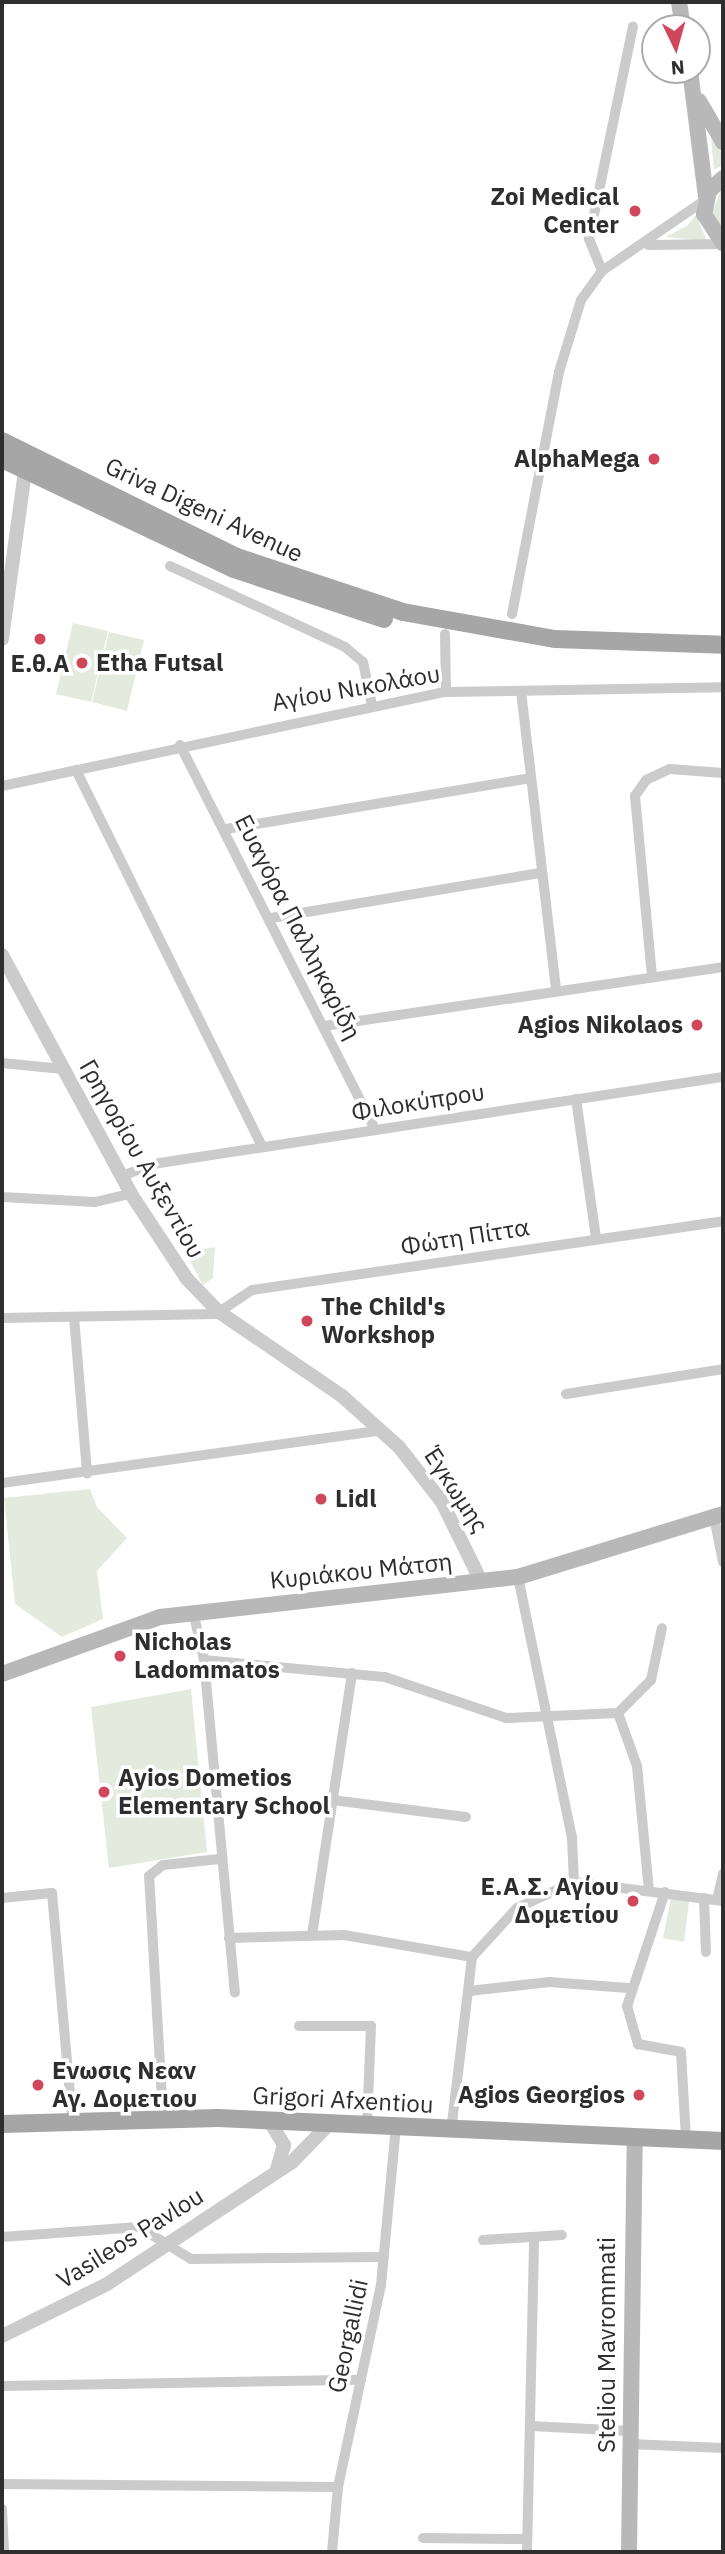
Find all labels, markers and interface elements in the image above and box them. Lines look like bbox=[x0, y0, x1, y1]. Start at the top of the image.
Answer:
north arrow bbox=[641, 14, 711, 84]
text: N bbox=[670, 55, 686, 80]
place label: Zoi Medical Center bbox=[491, 183, 619, 239]
marker: Zoi Medical Center bbox=[625, 201, 645, 221]
place label: AlphaMega bbox=[514, 445, 640, 473]
marker: AlphaMega bbox=[646, 451, 662, 467]
street label: Griva Digeni Avenue bbox=[101, 452, 307, 568]
marker: Ε.θ.Α bbox=[32, 631, 48, 647]
place label: Etha Futsal bbox=[96, 649, 223, 677]
place label: Ε.θ.Α bbox=[11, 650, 69, 678]
marker: Etha Futsal bbox=[74, 655, 90, 671]
street label: Αγίου Νικολάου bbox=[270, 659, 442, 717]
street label: Ευαγόρα Παλληκαρίδη bbox=[229, 810, 367, 1044]
place label: Agios Nikolaos bbox=[518, 1011, 683, 1039]
marker: Agios Nikolaos bbox=[689, 1017, 705, 1033]
street label: Γρηγορίου Αυξεντίου bbox=[73, 1055, 211, 1263]
street label: Φιλοκύπρου bbox=[349, 1077, 487, 1127]
street label: Φώτη Πίττα bbox=[399, 1213, 531, 1261]
place label: The Child's Workshop bbox=[321, 1293, 446, 1349]
marker: The Child's Workshop bbox=[299, 1313, 315, 1329]
street label: Έγκωμης bbox=[418, 1442, 494, 1538]
place label: Lidl bbox=[335, 1485, 376, 1513]
marker: Lidl bbox=[313, 1491, 329, 1507]
street label: Κυριάκου Μάτση bbox=[268, 1547, 454, 1595]
place label: Nicholas Ladommatos bbox=[134, 1628, 280, 1684]
marker: Nicholas Ladommatos bbox=[112, 1648, 128, 1664]
place label: Ayios Dometios Elementary School bbox=[118, 1764, 330, 1820]
marker: Ayios Dometios Elementary School bbox=[96, 1784, 112, 1800]
place label: Ε.Α.Σ. Αγίου Δομετίου bbox=[480, 1873, 619, 1929]
marker: Ε.Α.Σ. Αγίου Δομετίου bbox=[625, 1893, 641, 1909]
place label: Ενωσις Νεαν Αγ. Δομετιου bbox=[52, 2057, 197, 2113]
marker: Ενωσις Νεαν Αγ. Δομετιου bbox=[30, 2077, 46, 2093]
street label: Grigori Afxentiou bbox=[252, 2081, 434, 2119]
place label: Agios Georgios bbox=[458, 2081, 625, 2109]
marker: Agios Georgios bbox=[631, 2087, 647, 2103]
street label: Vasileos Pavlou bbox=[51, 2181, 209, 2295]
street label: Steliou Mavrommati bbox=[593, 2237, 621, 2453]
street label: Georgallidi bbox=[322, 2276, 374, 2396]

